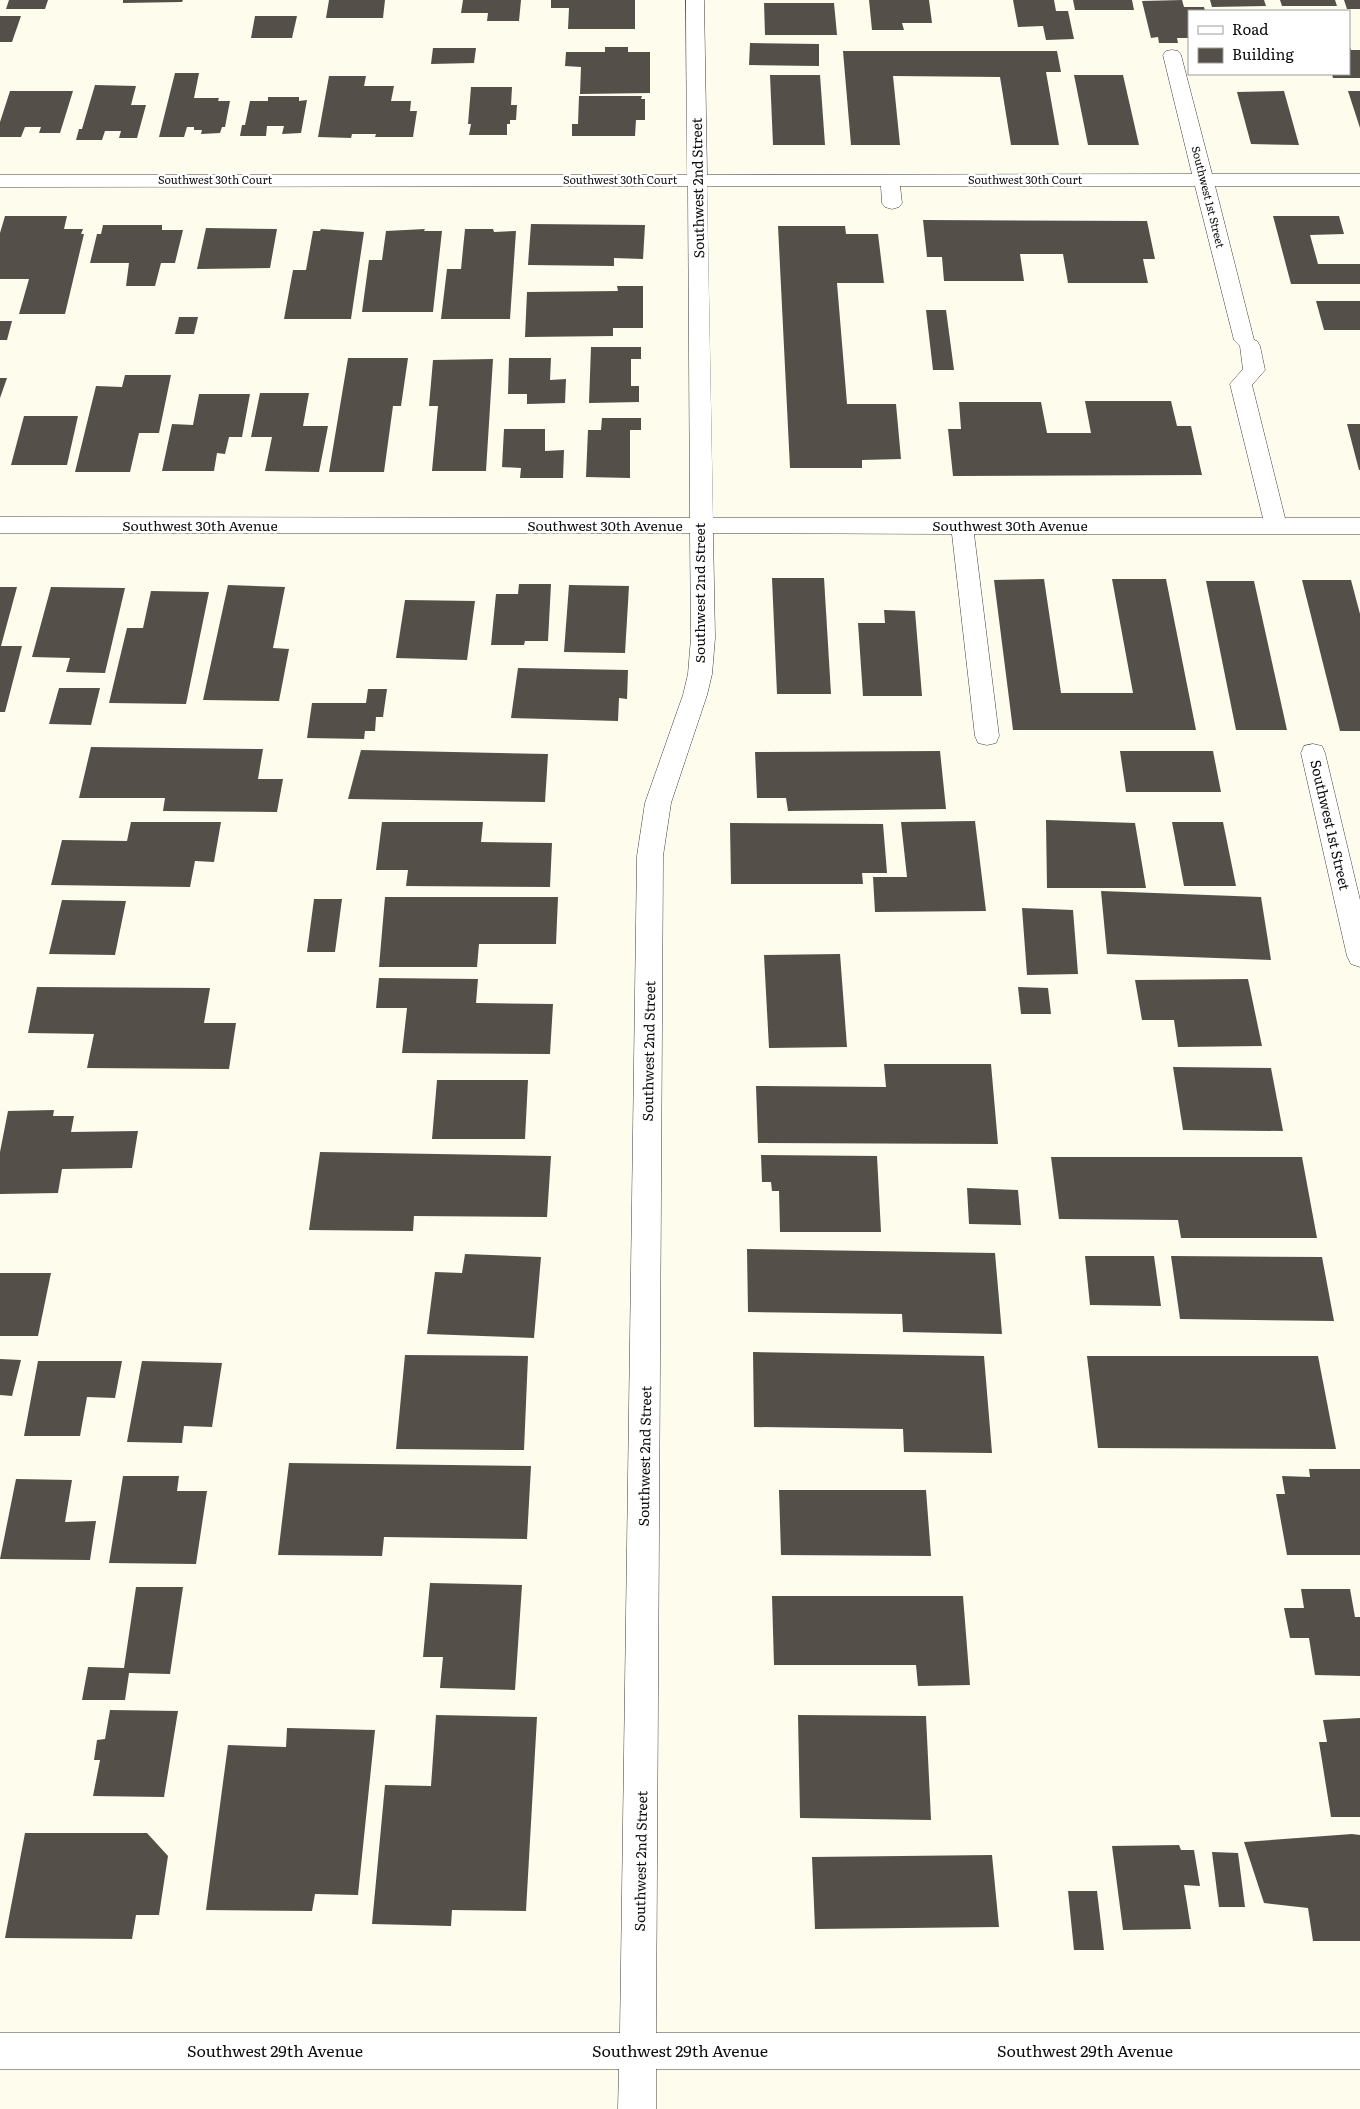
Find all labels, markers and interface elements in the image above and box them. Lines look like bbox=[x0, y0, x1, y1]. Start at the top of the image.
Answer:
legend bbox=[1188, 10, 1350, 75]
text: Road bbox=[1232, 17, 1268, 40]
text: Building bbox=[1232, 42, 1294, 65]
street label: Southwest 2nd Street bbox=[686, 117, 708, 258]
street label: Southwest 1st Street bbox=[1189, 144, 1230, 250]
street label: Southwest 30th Court bbox=[158, 171, 273, 187]
street label: Southwest 30th Court bbox=[563, 171, 678, 187]
street label: Southwest 30th Court bbox=[968, 171, 1083, 187]
street label: Southwest 30th Avenue bbox=[122, 515, 278, 535]
street label: Southwest 30th Avenue bbox=[527, 515, 683, 535]
street label: Southwest 30th Avenue bbox=[932, 515, 1088, 535]
street label: Southwest 2nd Street bbox=[689, 522, 709, 663]
street label: Southwest 1st Street bbox=[1306, 758, 1356, 892]
street label: Southwest 2nd Street bbox=[637, 980, 659, 1121]
street label: Southwest 2nd Street bbox=[633, 1385, 655, 1526]
street label: Southwest 2nd Street bbox=[629, 1790, 651, 1931]
street label: Southwest 29th Avenue bbox=[187, 2038, 363, 2062]
street label: Southwest 29th Avenue bbox=[592, 2038, 768, 2062]
street label: Southwest 29th Avenue bbox=[997, 2038, 1173, 2062]

